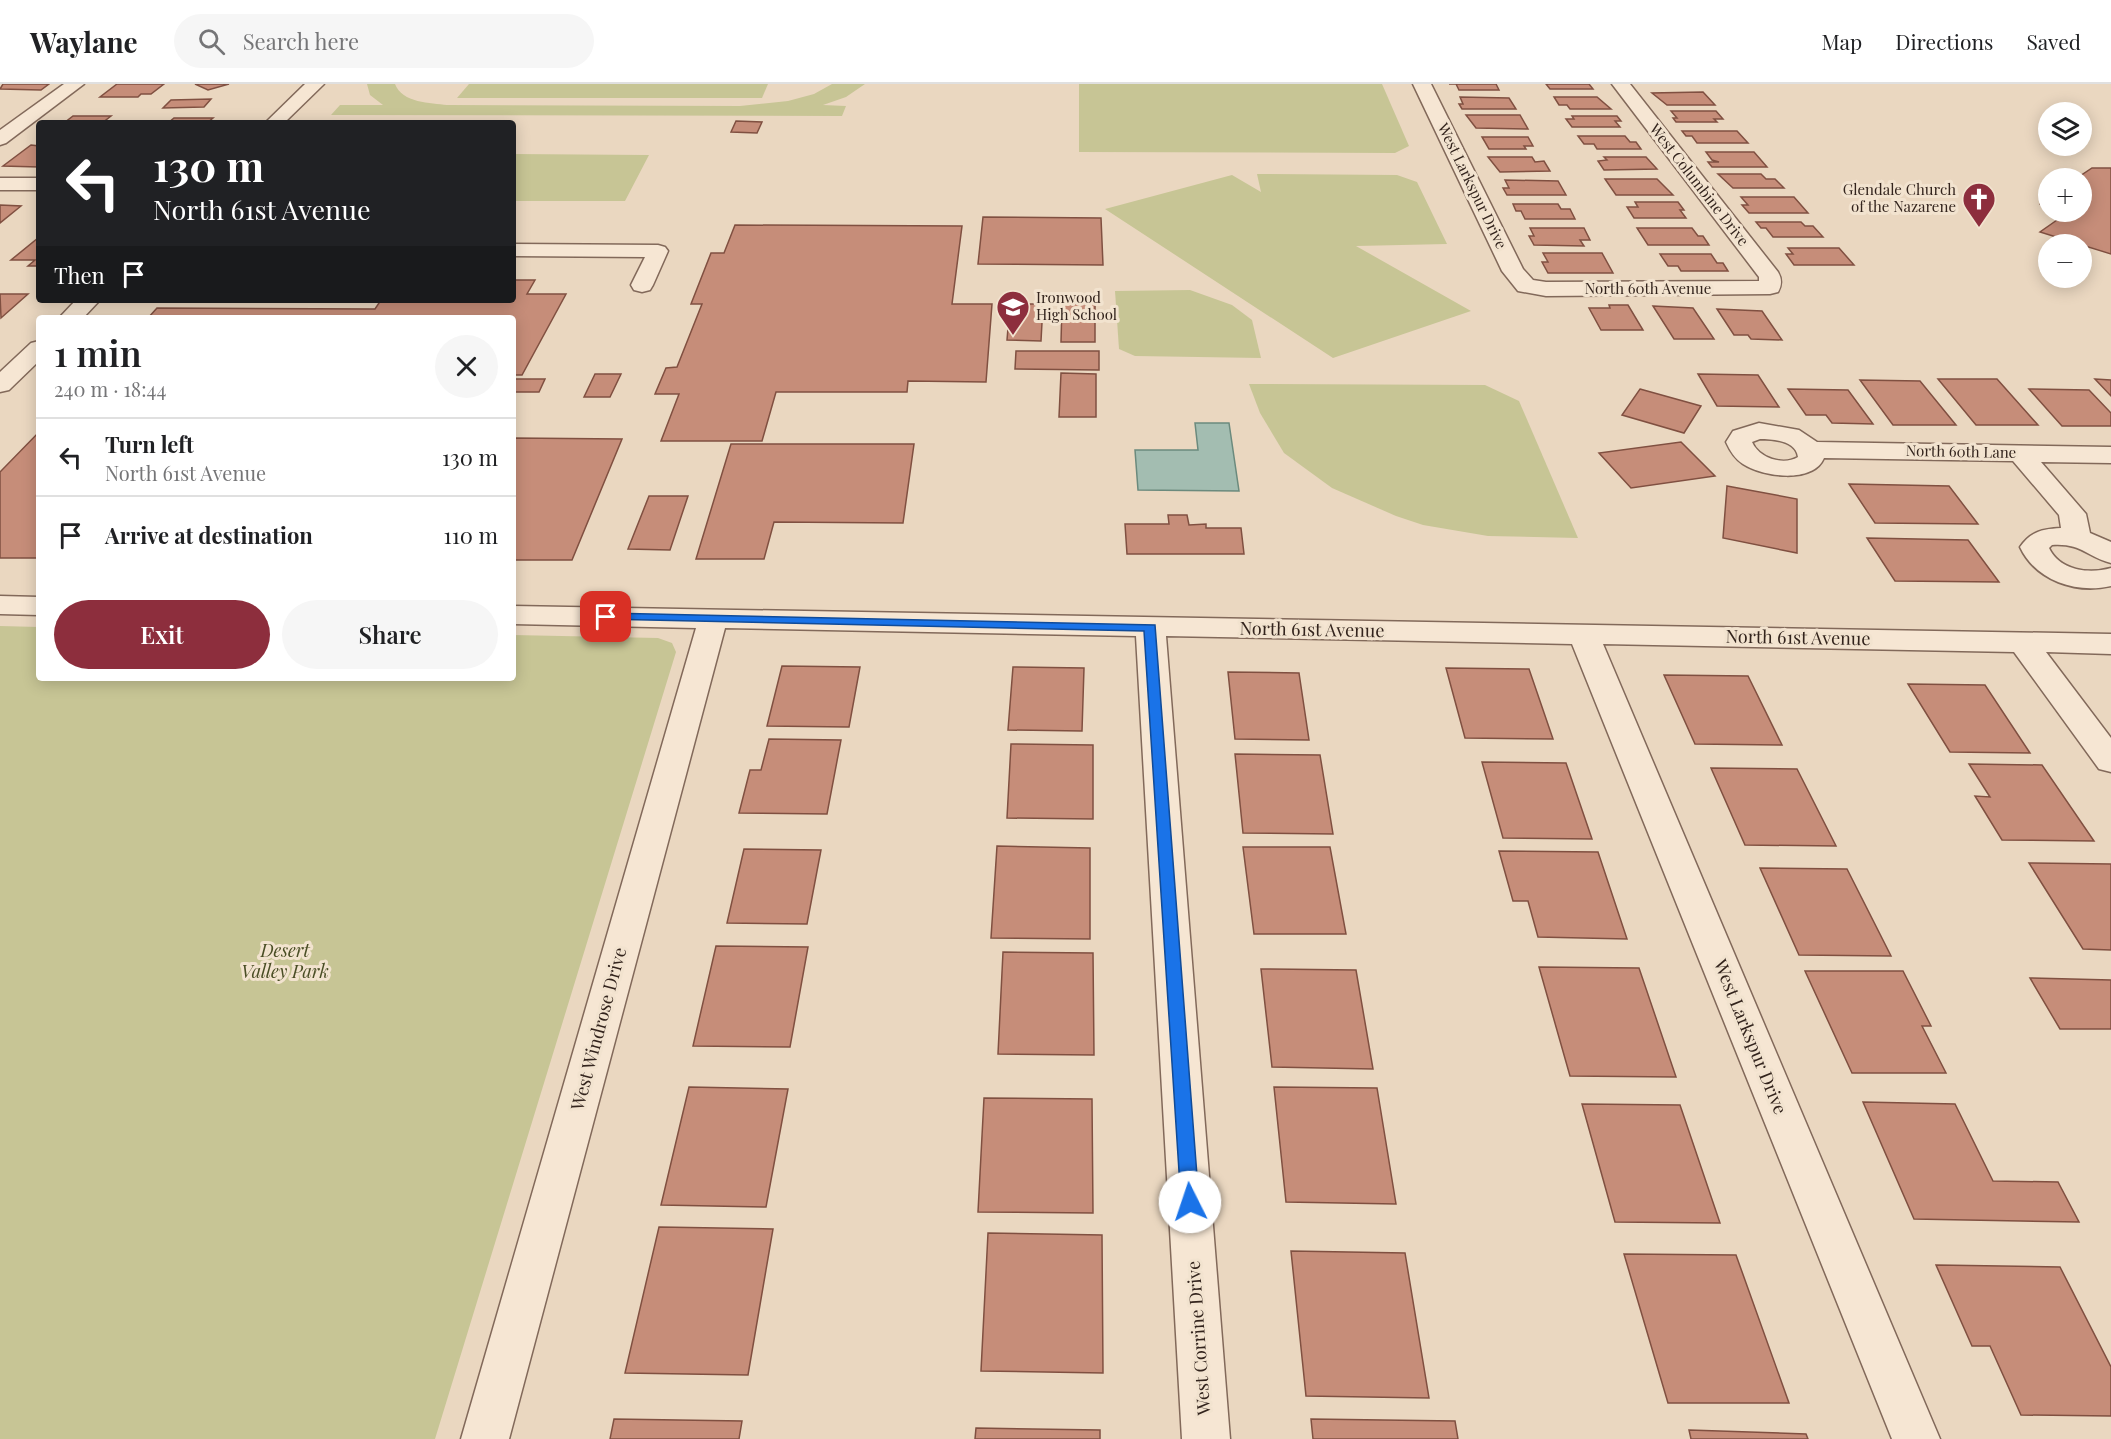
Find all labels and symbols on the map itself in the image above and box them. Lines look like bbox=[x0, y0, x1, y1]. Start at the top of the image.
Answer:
street label: West Larkspur Drive bbox=[1433, 118, 1512, 252]
street label: West Columbine Drive bbox=[1645, 118, 1754, 250]
place label: Glendale Church of the Nazarene bbox=[1843, 179, 1956, 216]
church icon: Glendale Church of the Nazarene bbox=[1961, 181, 1997, 228]
street label: North 60th Avenue bbox=[1585, 278, 1711, 298]
place label: Ironwood High School bbox=[1036, 287, 1117, 324]
school or university icon: Ironwood High School bbox=[995, 289, 1031, 336]
street label: North 60th Lane bbox=[1906, 440, 2016, 462]
pin bbox=[580, 591, 631, 642]
street label: North 61st Avenue bbox=[1239, 616, 1385, 642]
street label: North 61st Avenue bbox=[1725, 624, 1871, 650]
park label: Desert Valley Park bbox=[241, 938, 329, 983]
street label: West Windrose Drive bbox=[564, 945, 631, 1114]
street label: West Larkspur Drive bbox=[1709, 955, 1793, 1118]
position arrow bbox=[1158, 1170, 1222, 1234]
street label: West Corrine Drive bbox=[1181, 1260, 1215, 1417]

